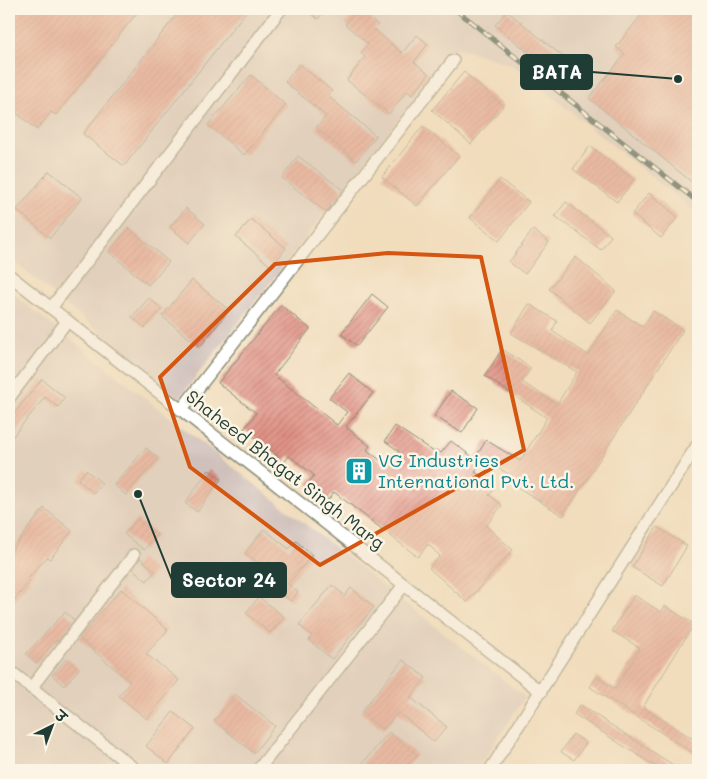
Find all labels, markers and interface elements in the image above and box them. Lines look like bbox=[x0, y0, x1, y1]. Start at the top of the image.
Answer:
callout: BATA bbox=[521, 55, 592, 89]
text: BATA bbox=[532, 59, 582, 84]
street label: Shaheed Bhagat Singh Marg bbox=[181, 384, 390, 554]
place label: VG Industries International Pvt. Ltd. bbox=[378, 448, 574, 493]
building icon: VG Industries International Pvt. Ltd. bbox=[344, 456, 374, 486]
callout: Sector 24 bbox=[172, 563, 286, 597]
text: Sector 24 bbox=[182, 567, 276, 592]
north arrow bbox=[28, 702, 78, 752]
text: उ bbox=[50, 704, 72, 727]

